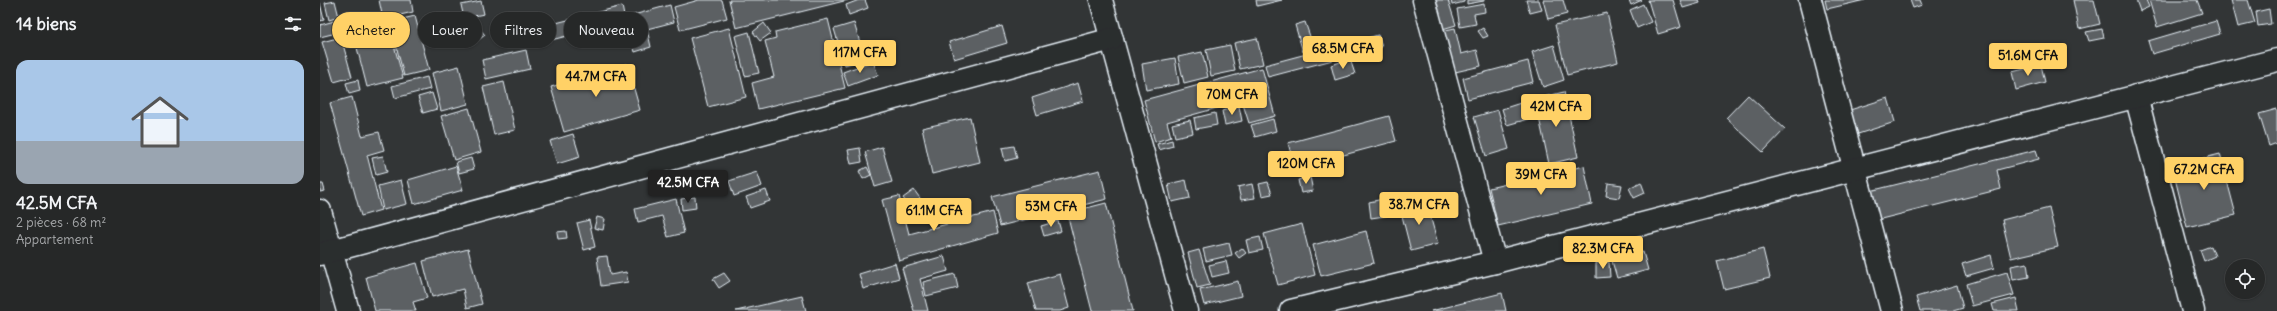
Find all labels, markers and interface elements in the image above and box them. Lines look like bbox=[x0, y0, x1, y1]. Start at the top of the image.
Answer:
chip: Acheter bbox=[332, 12, 410, 48]
chip: Louer bbox=[418, 12, 482, 48]
chip: Filtres bbox=[490, 12, 556, 48]
chip: Nouveau bbox=[564, 12, 648, 48]
text: 14 biens bbox=[16, 13, 77, 35]
icon: filters bbox=[282, 13, 304, 35]
pin: 68.5M CFA bbox=[1297, 36, 1389, 70]
pin: 117M CFA bbox=[819, 40, 901, 74]
text: 68.5M CFA bbox=[1312, 40, 1374, 57]
pin: 51.6M CFA bbox=[1982, 43, 2074, 77]
text: 117M CFA bbox=[833, 44, 887, 61]
text: 51.6M CFA bbox=[1998, 47, 2058, 64]
pin: 44.7M CFA bbox=[550, 64, 642, 98]
text: 44.7M CFA bbox=[565, 68, 627, 85]
pin: 70M CFA bbox=[1195, 82, 1269, 116]
icon: home bbox=[124, 86, 196, 158]
text: 70M CFA bbox=[1206, 86, 1258, 103]
pin: 42M CFA bbox=[1519, 94, 1593, 128]
text: 42M CFA bbox=[1530, 98, 1582, 115]
pin: 120M CFA bbox=[1265, 151, 1347, 185]
text: 120M CFA bbox=[1277, 155, 1335, 172]
pin: 67.2M CFA bbox=[2158, 157, 2250, 191]
text: 67.2M CFA bbox=[2174, 161, 2234, 178]
pin: 39M CFA bbox=[1504, 162, 1578, 196]
text: 39M CFA bbox=[1515, 166, 1567, 183]
pin: 42.5M CFA bbox=[642, 170, 734, 204]
text: 42.5M CFA bbox=[657, 174, 719, 191]
text: 42.5M CFA bbox=[16, 192, 97, 214]
pin: 38.7M CFA bbox=[1373, 192, 1465, 226]
pin: 53M CFA bbox=[1014, 194, 1088, 228]
text: 38.7M CFA bbox=[1388, 196, 1450, 213]
pin: 61.1M CFA bbox=[888, 198, 980, 232]
text: 53M CFA bbox=[1025, 198, 1077, 215]
text: 61.1M CFA bbox=[905, 202, 963, 219]
text: 2 pièces · 68 m² bbox=[16, 214, 106, 231]
text: Appartement bbox=[16, 231, 93, 248]
pin: 82.3M CFA bbox=[1557, 236, 1649, 270]
text: 82.3M CFA bbox=[1572, 240, 1634, 257]
map controls bbox=[2225, 259, 2265, 299]
button: locate bbox=[2225, 259, 2265, 299]

